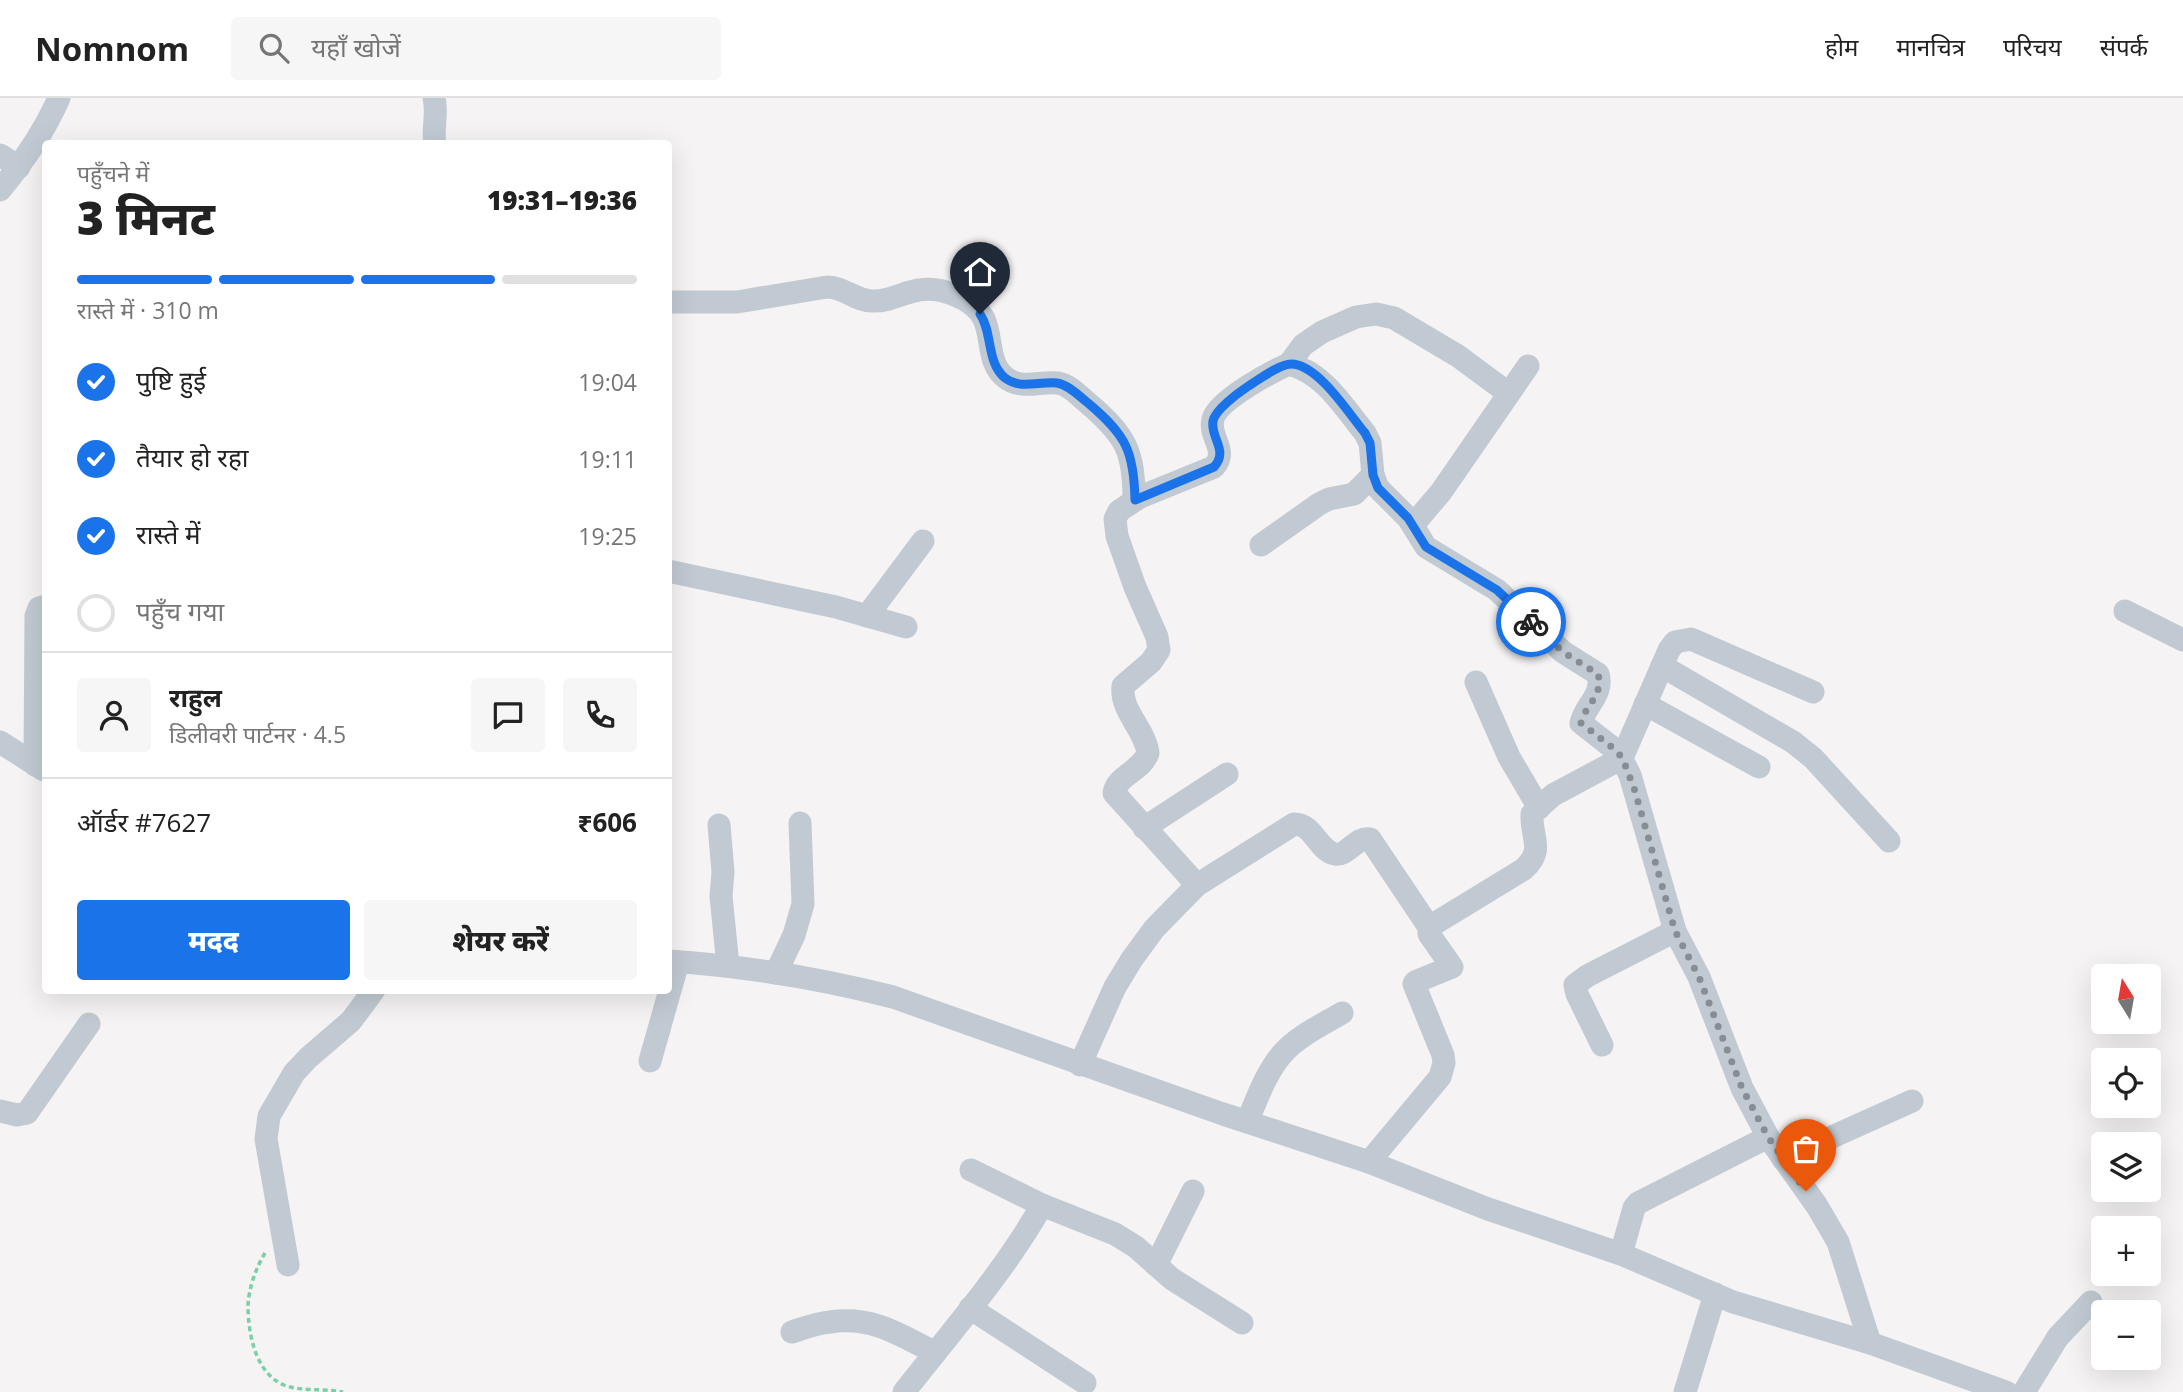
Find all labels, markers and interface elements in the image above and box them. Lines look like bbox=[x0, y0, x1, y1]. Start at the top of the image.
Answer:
search box bbox=[231, 17, 721, 80]
text: Nomnom bbox=[35, 26, 189, 71]
icon: search bbox=[255, 29, 293, 67]
text: यहाँ खोजें bbox=[311, 29, 401, 65]
text: होम bbox=[1825, 30, 1858, 63]
text: मानचित्र bbox=[1896, 30, 1965, 63]
text: परिचय bbox=[2003, 30, 2062, 63]
text: संपर्क bbox=[2100, 30, 2148, 63]
text: पहुँचने में bbox=[77, 157, 149, 189]
text: 19:31–19:36 bbox=[487, 182, 637, 218]
text: 3 मिनट bbox=[77, 186, 215, 248]
pin bbox=[950, 242, 1010, 314]
icon: home bbox=[961, 253, 999, 291]
text: रास्ते में · 310 m bbox=[77, 294, 219, 326]
text: पुष्टि हुई bbox=[136, 362, 206, 398]
icon: check bbox=[77, 363, 115, 401]
text: 19:04 bbox=[578, 366, 637, 398]
text: तैयार हो रहा bbox=[136, 439, 249, 475]
icon: check bbox=[77, 440, 115, 478]
text: 19:11 bbox=[578, 443, 637, 475]
text: रास्ते में bbox=[136, 516, 201, 552]
icon: check bbox=[77, 517, 115, 555]
text: 19:25 bbox=[578, 520, 637, 552]
courier bbox=[1496, 587, 1566, 657]
text: पहुँच गया bbox=[136, 593, 224, 629]
icon: bike bbox=[1512, 603, 1550, 641]
button: person bbox=[77, 678, 151, 752]
button: chat bbox=[471, 678, 545, 752]
button: phone bbox=[563, 678, 637, 752]
text: राहुल bbox=[169, 679, 222, 715]
text: डिलीवरी पार्टनर · 4.5 bbox=[169, 718, 346, 750]
text: ऑर्डर #7627 bbox=[77, 804, 211, 840]
text: ₹606 bbox=[578, 804, 637, 840]
button: मदद bbox=[77, 900, 350, 980]
button: शेयर करें bbox=[364, 900, 637, 980]
north arrow bbox=[2091, 964, 2161, 1034]
map controls bbox=[2091, 964, 2161, 1370]
button: locate bbox=[2091, 1048, 2161, 1118]
pin bbox=[1776, 1119, 1836, 1191]
icon: bag bbox=[1787, 1130, 1825, 1168]
button: layers bbox=[2091, 1132, 2161, 1202]
button: + bbox=[2091, 1216, 2161, 1286]
button: − bbox=[2091, 1300, 2161, 1370]

